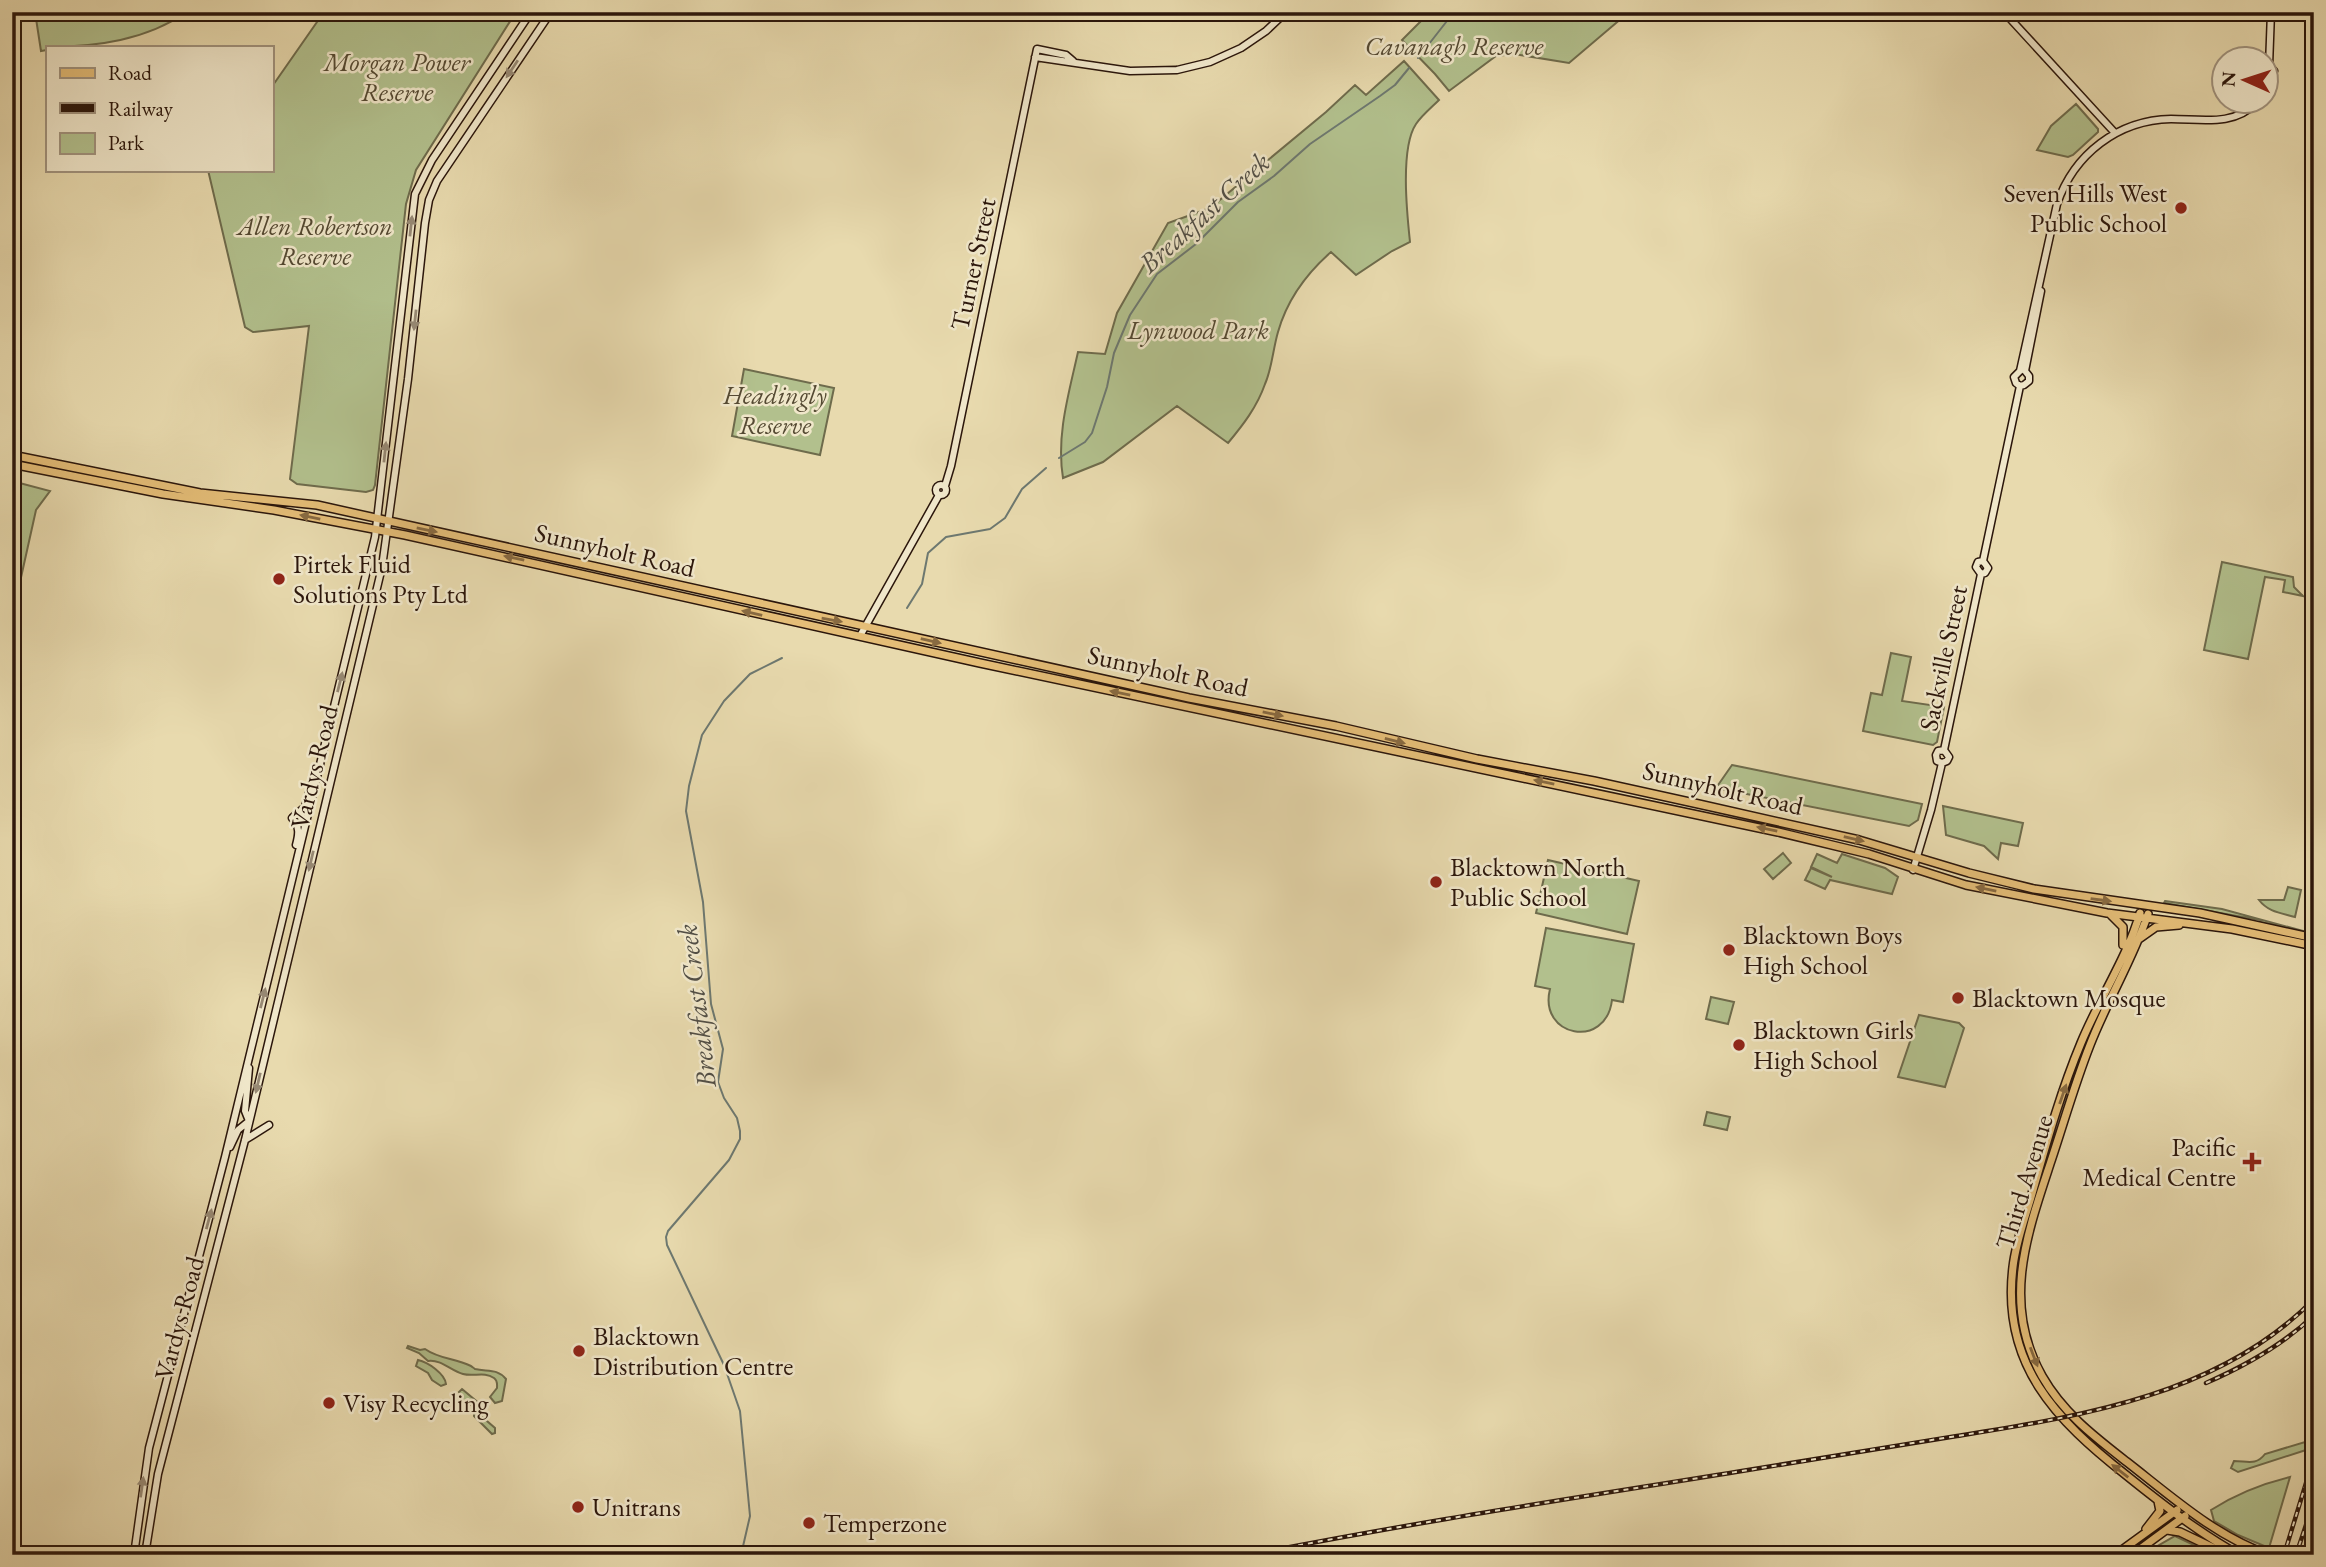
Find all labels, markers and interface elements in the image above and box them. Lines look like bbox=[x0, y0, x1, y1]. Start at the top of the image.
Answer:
park label: Cavanagh Reserve bbox=[1365, 29, 1544, 63]
park label: Morgan Power Reserve bbox=[322, 45, 471, 109]
legend bbox=[46, 46, 273, 172]
north arrow bbox=[2210, 46, 2280, 116]
text: Road bbox=[108, 59, 152, 86]
one-way arrow bbox=[505, 60, 519, 78]
text: N bbox=[2216, 70, 2241, 87]
text: Railway bbox=[108, 95, 174, 122]
text: Park bbox=[108, 129, 145, 156]
water label: Breakfast Creek bbox=[1130, 143, 1277, 281]
place label: Seven Hills West Public School bbox=[2004, 176, 2167, 240]
street label: Turner Street bbox=[942, 195, 1004, 333]
marker: Seven Hills West Public School bbox=[2173, 200, 2189, 216]
park label: Allen Robertson Reserve bbox=[235, 209, 393, 273]
one-way arrow bbox=[406, 215, 417, 237]
one-way arrow bbox=[409, 309, 420, 331]
park label: Lynwood Park bbox=[1126, 313, 1269, 347]
park label: Headingly Reserve bbox=[722, 378, 827, 442]
one-way arrow bbox=[380, 441, 391, 463]
one-way arrow bbox=[299, 512, 321, 523]
street label: Sunnyholt Road bbox=[532, 515, 699, 585]
one-way arrow bbox=[416, 524, 438, 535]
place label: Pirtek Fluid Solutions Pty Ltd bbox=[293, 547, 469, 611]
one-way arrow bbox=[503, 553, 525, 564]
marker: Pirtek Fluid Solutions Pty Ltd bbox=[271, 571, 287, 587]
street label: Sackville Street bbox=[1911, 582, 1975, 734]
one-way arrow bbox=[741, 607, 763, 618]
one-way arrow bbox=[821, 615, 843, 626]
one-way arrow bbox=[920, 635, 942, 646]
street label: Sunnyholt Road bbox=[1085, 637, 1252, 705]
one-way arrow bbox=[335, 671, 346, 693]
one-way arrow bbox=[1109, 687, 1131, 698]
street label: Vardys Road bbox=[282, 701, 346, 832]
one-way arrow bbox=[1262, 709, 1284, 720]
one-way arrow bbox=[1384, 736, 1406, 747]
street label: Sunnyholt Road bbox=[1640, 753, 1807, 823]
one-way arrow bbox=[1533, 777, 1555, 788]
one-way arrow bbox=[1756, 824, 1778, 835]
one-way arrow bbox=[1844, 834, 1866, 845]
one-way arrow bbox=[305, 850, 316, 872]
place label: Blacktown North Public School bbox=[1450, 850, 1626, 914]
marker: Blacktown North Public School bbox=[1428, 874, 1444, 890]
one-way arrow bbox=[1975, 884, 1997, 895]
one-way arrow bbox=[2090, 894, 2112, 905]
place label: Blacktown Boys High School bbox=[1743, 918, 1902, 982]
water label: Breakfast Creek bbox=[668, 922, 724, 1091]
marker: Blacktown Boys High School bbox=[1721, 942, 1737, 958]
place label: Blacktown Mosque bbox=[1972, 981, 2166, 1015]
one-way arrow bbox=[258, 987, 269, 1009]
marker: Blacktown Mosque bbox=[1950, 990, 1966, 1006]
place label: Blacktown Girls High School bbox=[1753, 1013, 1914, 1077]
marker: Blacktown Girls High School bbox=[1731, 1037, 1747, 1053]
one-way arrow bbox=[253, 1072, 264, 1094]
one-way arrow bbox=[2059, 1083, 2069, 1104]
street label: Third Avenue bbox=[1987, 1111, 2061, 1253]
place label: Pacific Medical Centre bbox=[2082, 1130, 2236, 1194]
marker: Pacific Medical Centre bbox=[2242, 1152, 2262, 1172]
one-way arrow bbox=[204, 1208, 215, 1230]
street label: Vardys Road bbox=[146, 1252, 212, 1383]
place label: Blacktown Distribution Centre bbox=[593, 1319, 793, 1383]
marker: Blacktown Distribution Centre bbox=[571, 1343, 587, 1359]
one-way arrow bbox=[2028, 1346, 2039, 1367]
place label: Visy Recycling bbox=[343, 1386, 489, 1420]
marker: Visy Recycling bbox=[321, 1395, 337, 1411]
one-way arrow bbox=[2112, 1463, 2130, 1478]
one-way arrow bbox=[137, 1476, 148, 1498]
place label: Unitrans bbox=[592, 1490, 681, 1524]
marker: Unitrans bbox=[570, 1499, 586, 1515]
place label: Temperzone bbox=[823, 1506, 947, 1540]
marker: Temperzone bbox=[801, 1515, 817, 1531]

